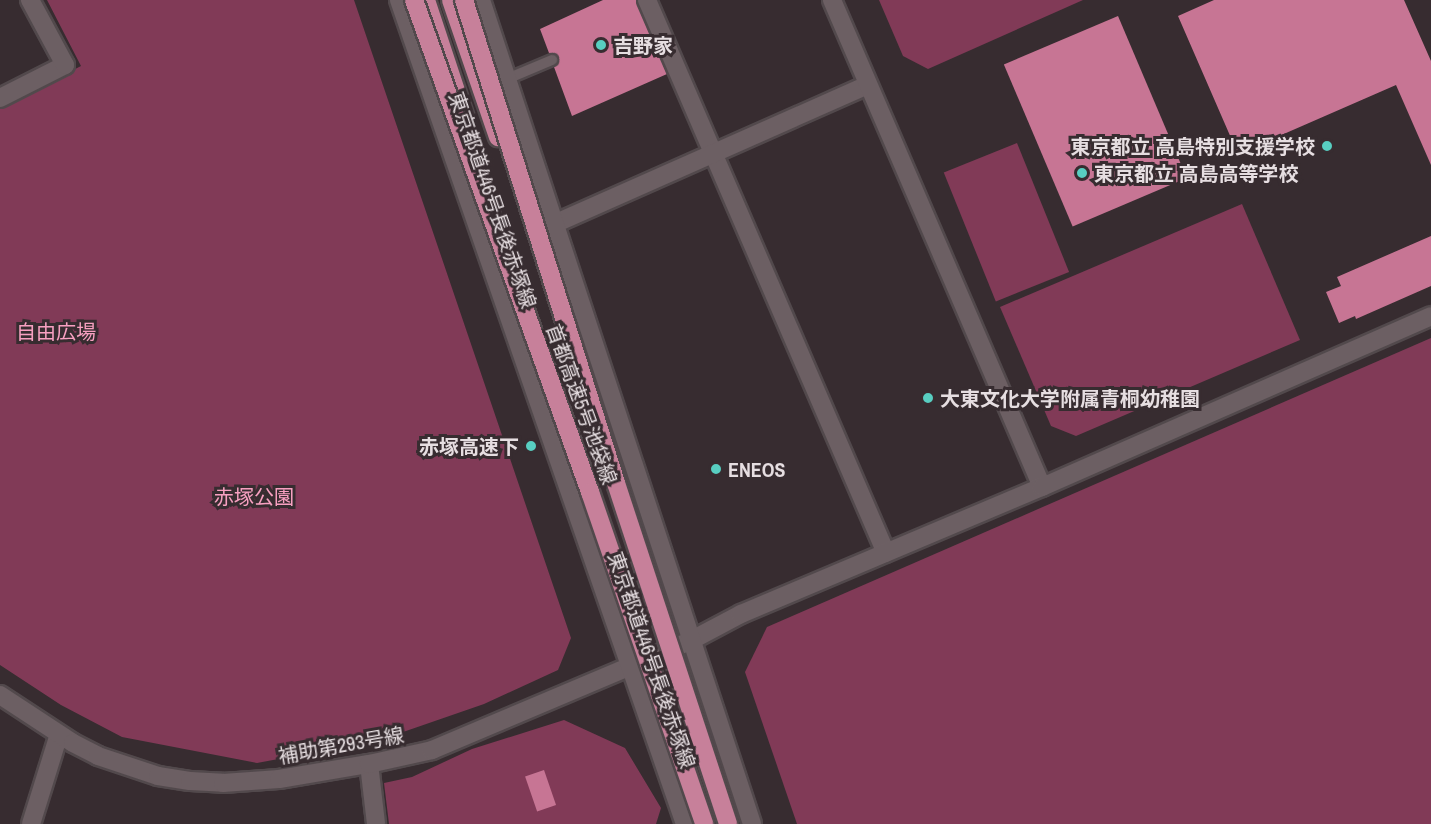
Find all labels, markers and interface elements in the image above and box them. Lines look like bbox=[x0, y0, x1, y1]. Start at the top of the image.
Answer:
place label: 吉野家 bbox=[613, 33, 673, 57]
marker: 吉野家 bbox=[594, 38, 608, 52]
street label: 東京都道446号長後赤塚線 bbox=[445, 89, 541, 311]
place label: 東京都立 高島特別支援学校 bbox=[1070, 134, 1315, 158]
marker: 東京都立 高島特別支援学校 bbox=[1320, 139, 1334, 153]
place label: 東京都立 高島高等学校 bbox=[1094, 161, 1299, 185]
marker: 東京都立 高島高等学校 bbox=[1075, 166, 1089, 180]
park label: 自由広場 bbox=[16, 319, 96, 343]
street label: 首都高速5号池袋線 bbox=[542, 320, 622, 488]
place label: 大東文化大学附属青桐幼稚園 bbox=[940, 386, 1200, 410]
marker: 大東文化大学附属青桐幼稚園 bbox=[921, 391, 935, 405]
place label: 赤塚高速下 bbox=[419, 434, 519, 458]
marker: 赤塚高速下 bbox=[524, 439, 538, 453]
place label: ENEOS bbox=[728, 457, 785, 481]
marker: ENEOS bbox=[709, 462, 723, 476]
park label: 赤塚公園 bbox=[214, 484, 294, 508]
street label: 東京都道446号長後赤塚線 bbox=[604, 549, 700, 771]
street label: 補助第293号線 bbox=[276, 722, 406, 768]

